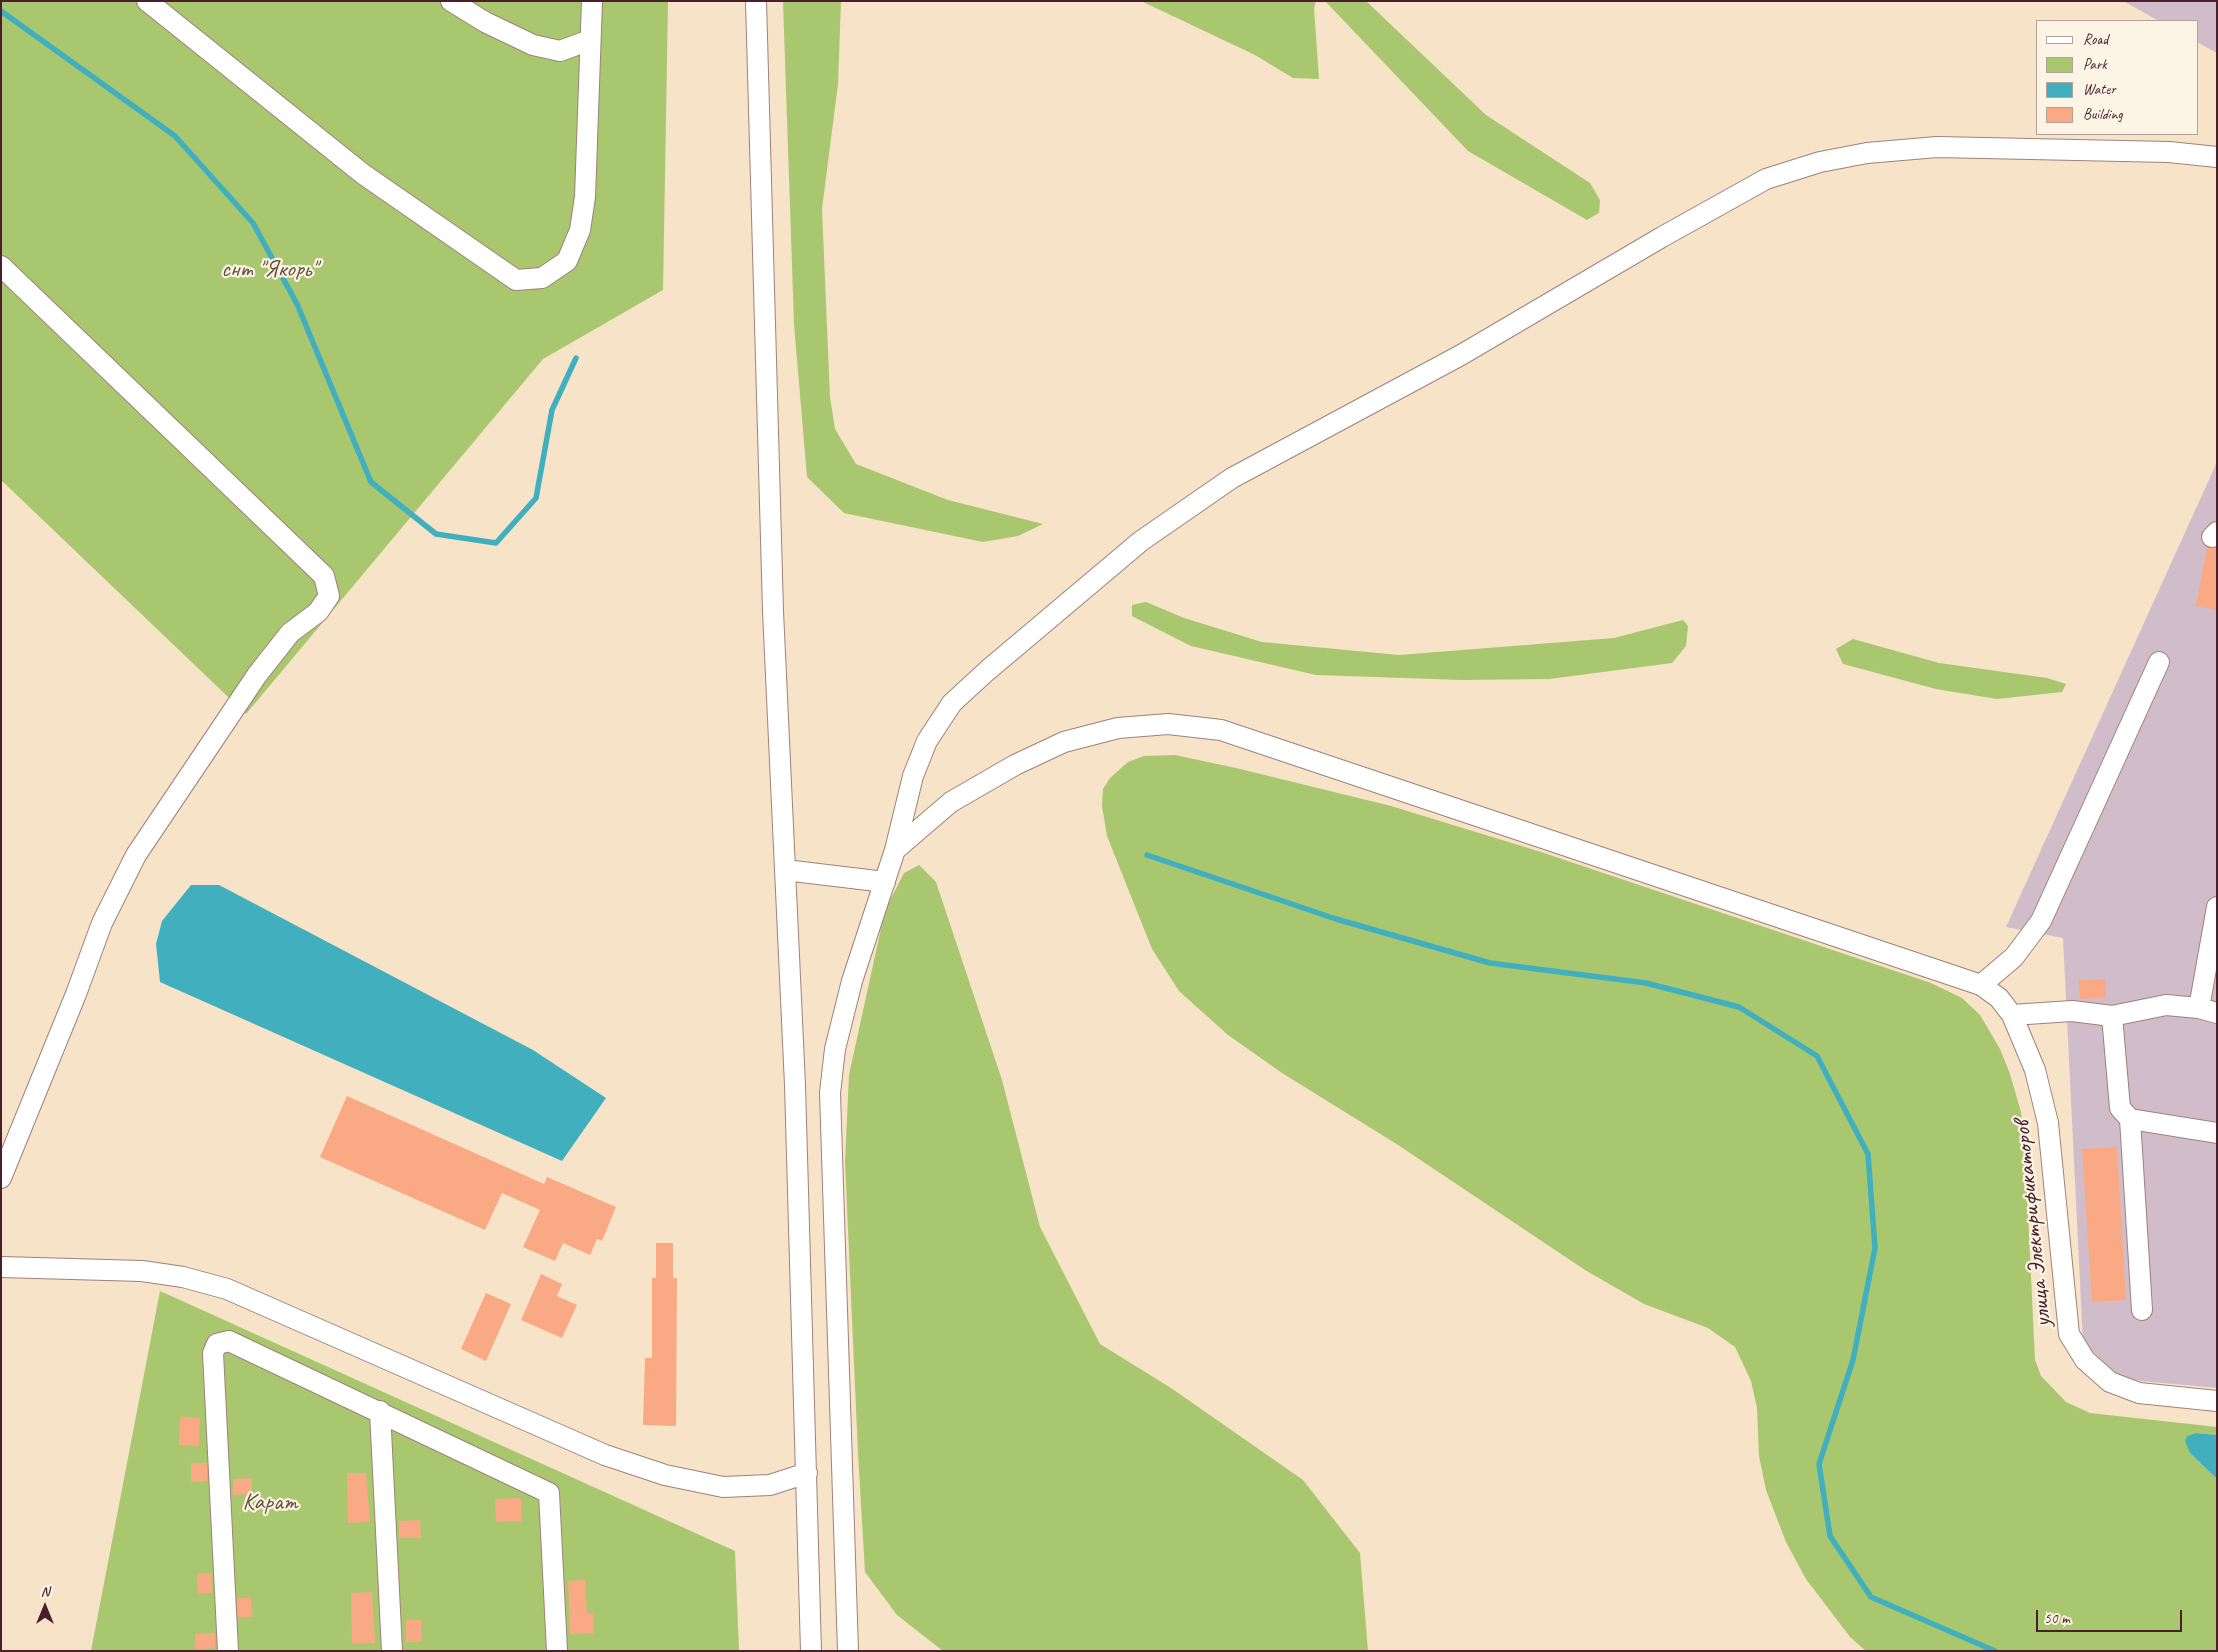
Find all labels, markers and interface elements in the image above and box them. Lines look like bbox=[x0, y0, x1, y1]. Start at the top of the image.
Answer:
legend bbox=[2036, 20, 2198, 135]
text: Road bbox=[2083, 30, 2108, 49]
text: Park bbox=[2083, 55, 2107, 74]
text: Water bbox=[2083, 80, 2116, 99]
text: Building bbox=[2083, 105, 2122, 124]
park label: снт "Якорь" bbox=[221, 256, 317, 284]
street label: улица Электрификаторов bbox=[2008, 1119, 2058, 1329]
park label: Карат bbox=[243, 1489, 297, 1517]
north arrow bbox=[20, 1582, 70, 1632]
text: N bbox=[41, 1583, 49, 1600]
scale bar bbox=[2038, 1600, 2184, 1632]
text: 50 m bbox=[2044, 1609, 2070, 1628]

